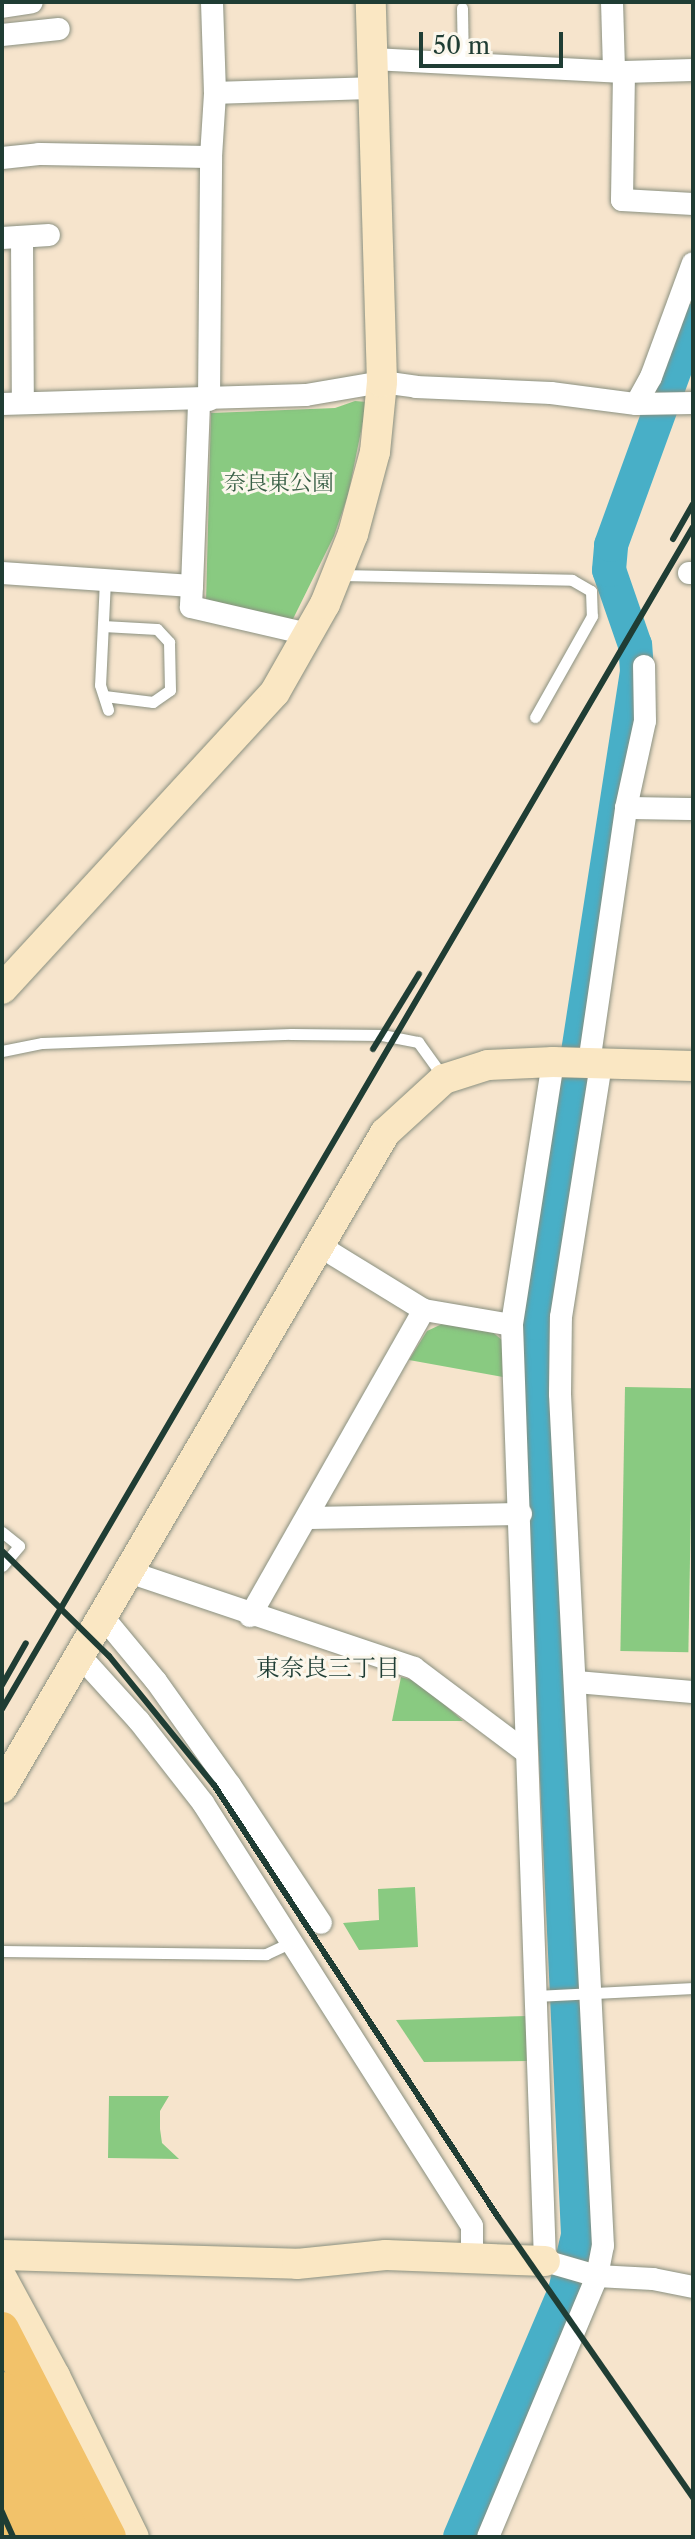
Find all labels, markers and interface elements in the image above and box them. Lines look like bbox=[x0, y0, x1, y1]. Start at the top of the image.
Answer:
scale bar bbox=[423, 16, 567, 66]
text: 50 m bbox=[433, 31, 490, 60]
park label: 奈良東公園 bbox=[224, 470, 334, 496]
district label: 東奈良三丁目 bbox=[256, 1654, 400, 1682]

